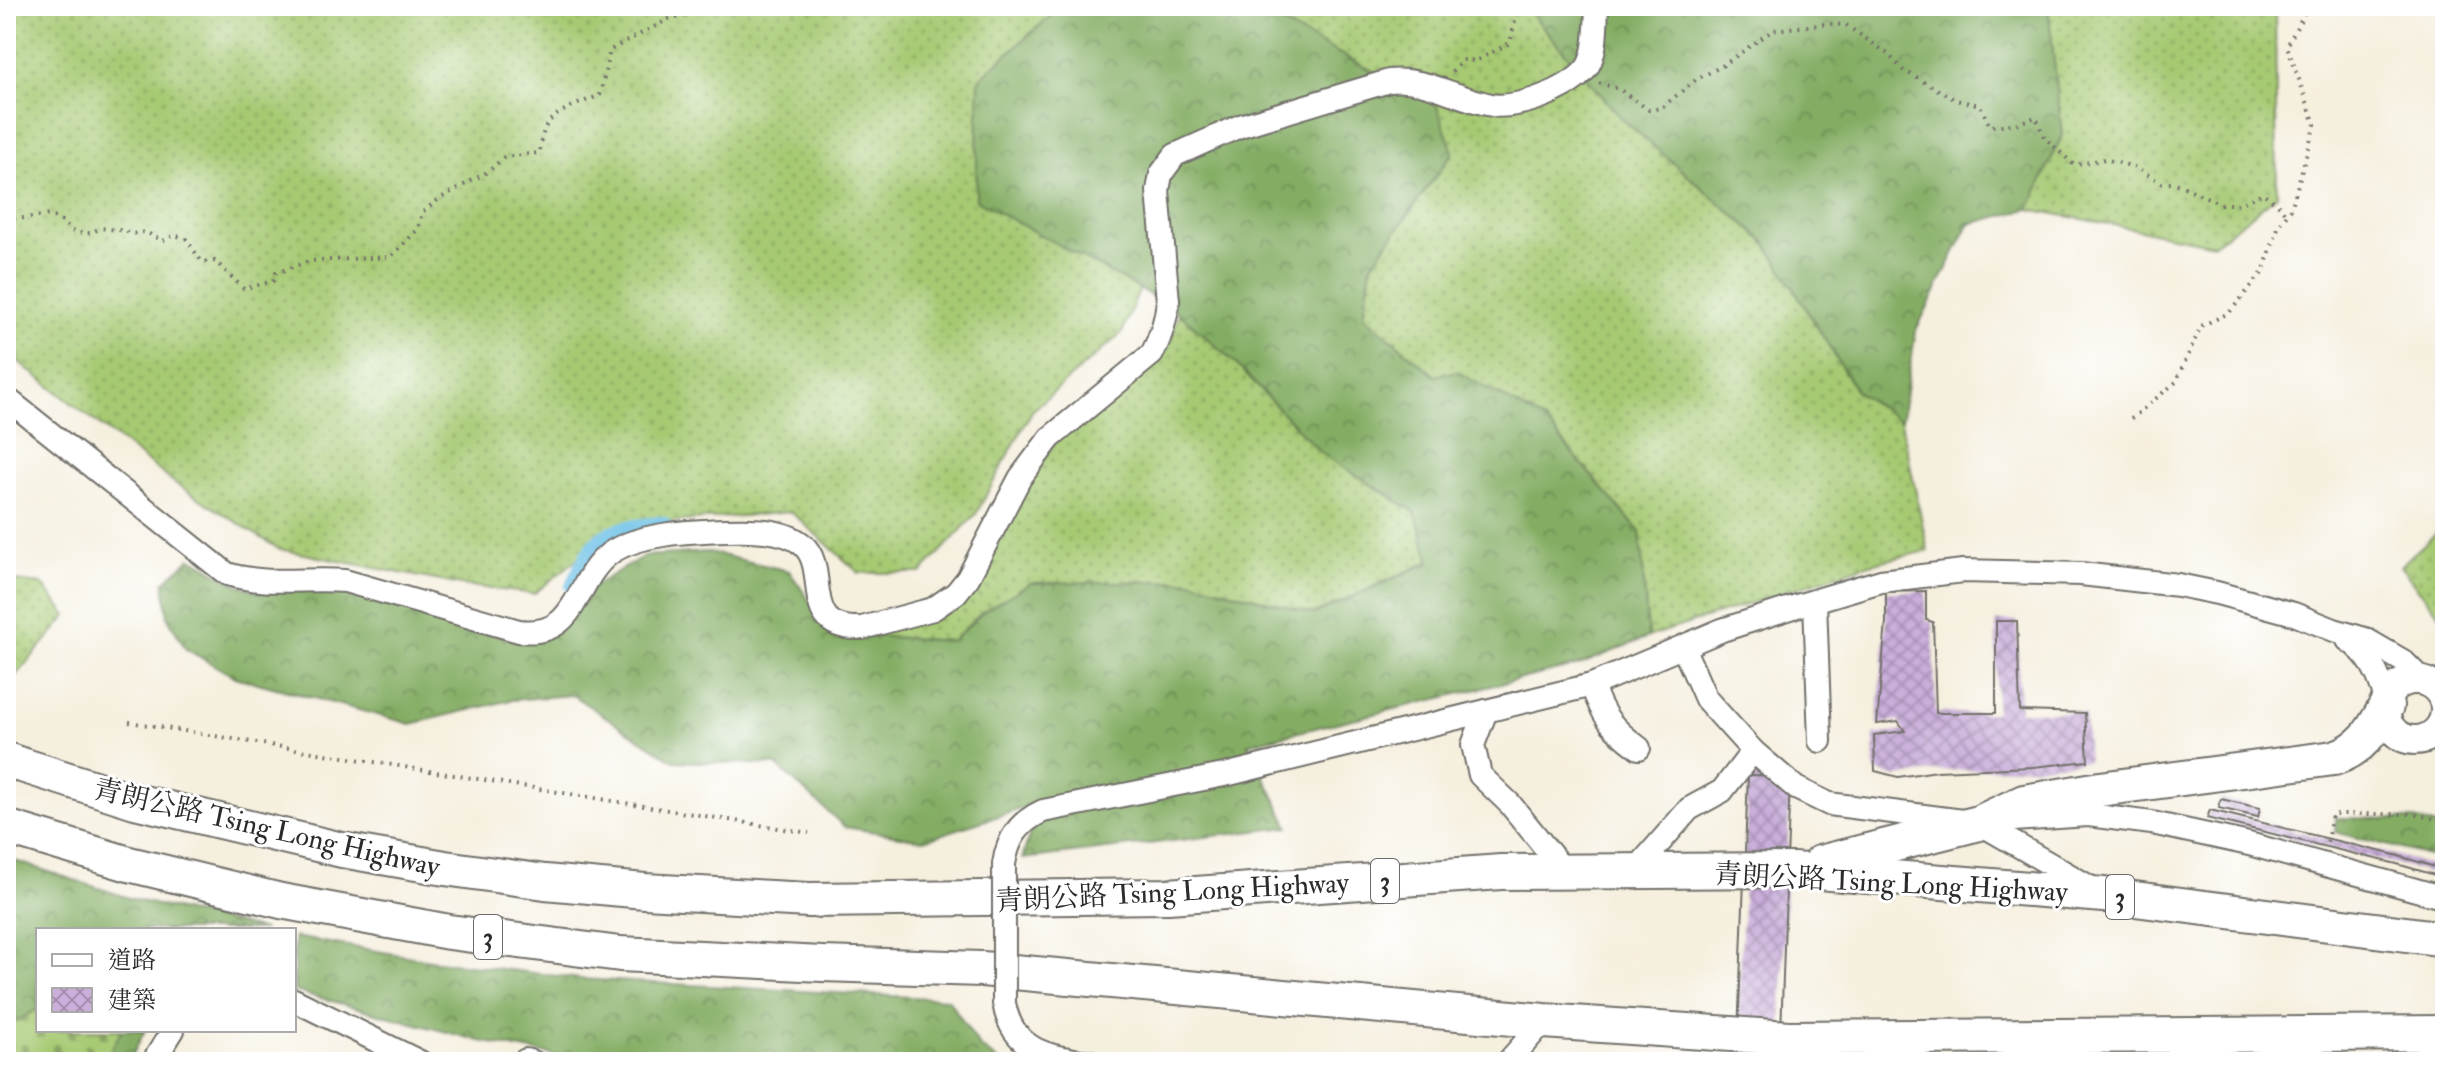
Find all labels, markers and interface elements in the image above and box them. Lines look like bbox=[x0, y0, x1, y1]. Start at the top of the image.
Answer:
street label: 青朗公路 Tsing Long Highway bbox=[90, 772, 444, 886]
street label: 青朗公路 Tsing Long Highway bbox=[1713, 857, 2069, 910]
road number: 3 bbox=[1371, 859, 1399, 903]
street label: 青朗公路 Tsing Long Highway bbox=[994, 866, 1351, 919]
road number: 3 bbox=[2106, 875, 2134, 919]
road number: 3 bbox=[474, 915, 502, 959]
legend bbox=[36, 928, 296, 1032]
text: 道路 bbox=[108, 945, 156, 976]
text: 建築 bbox=[108, 985, 156, 1016]

